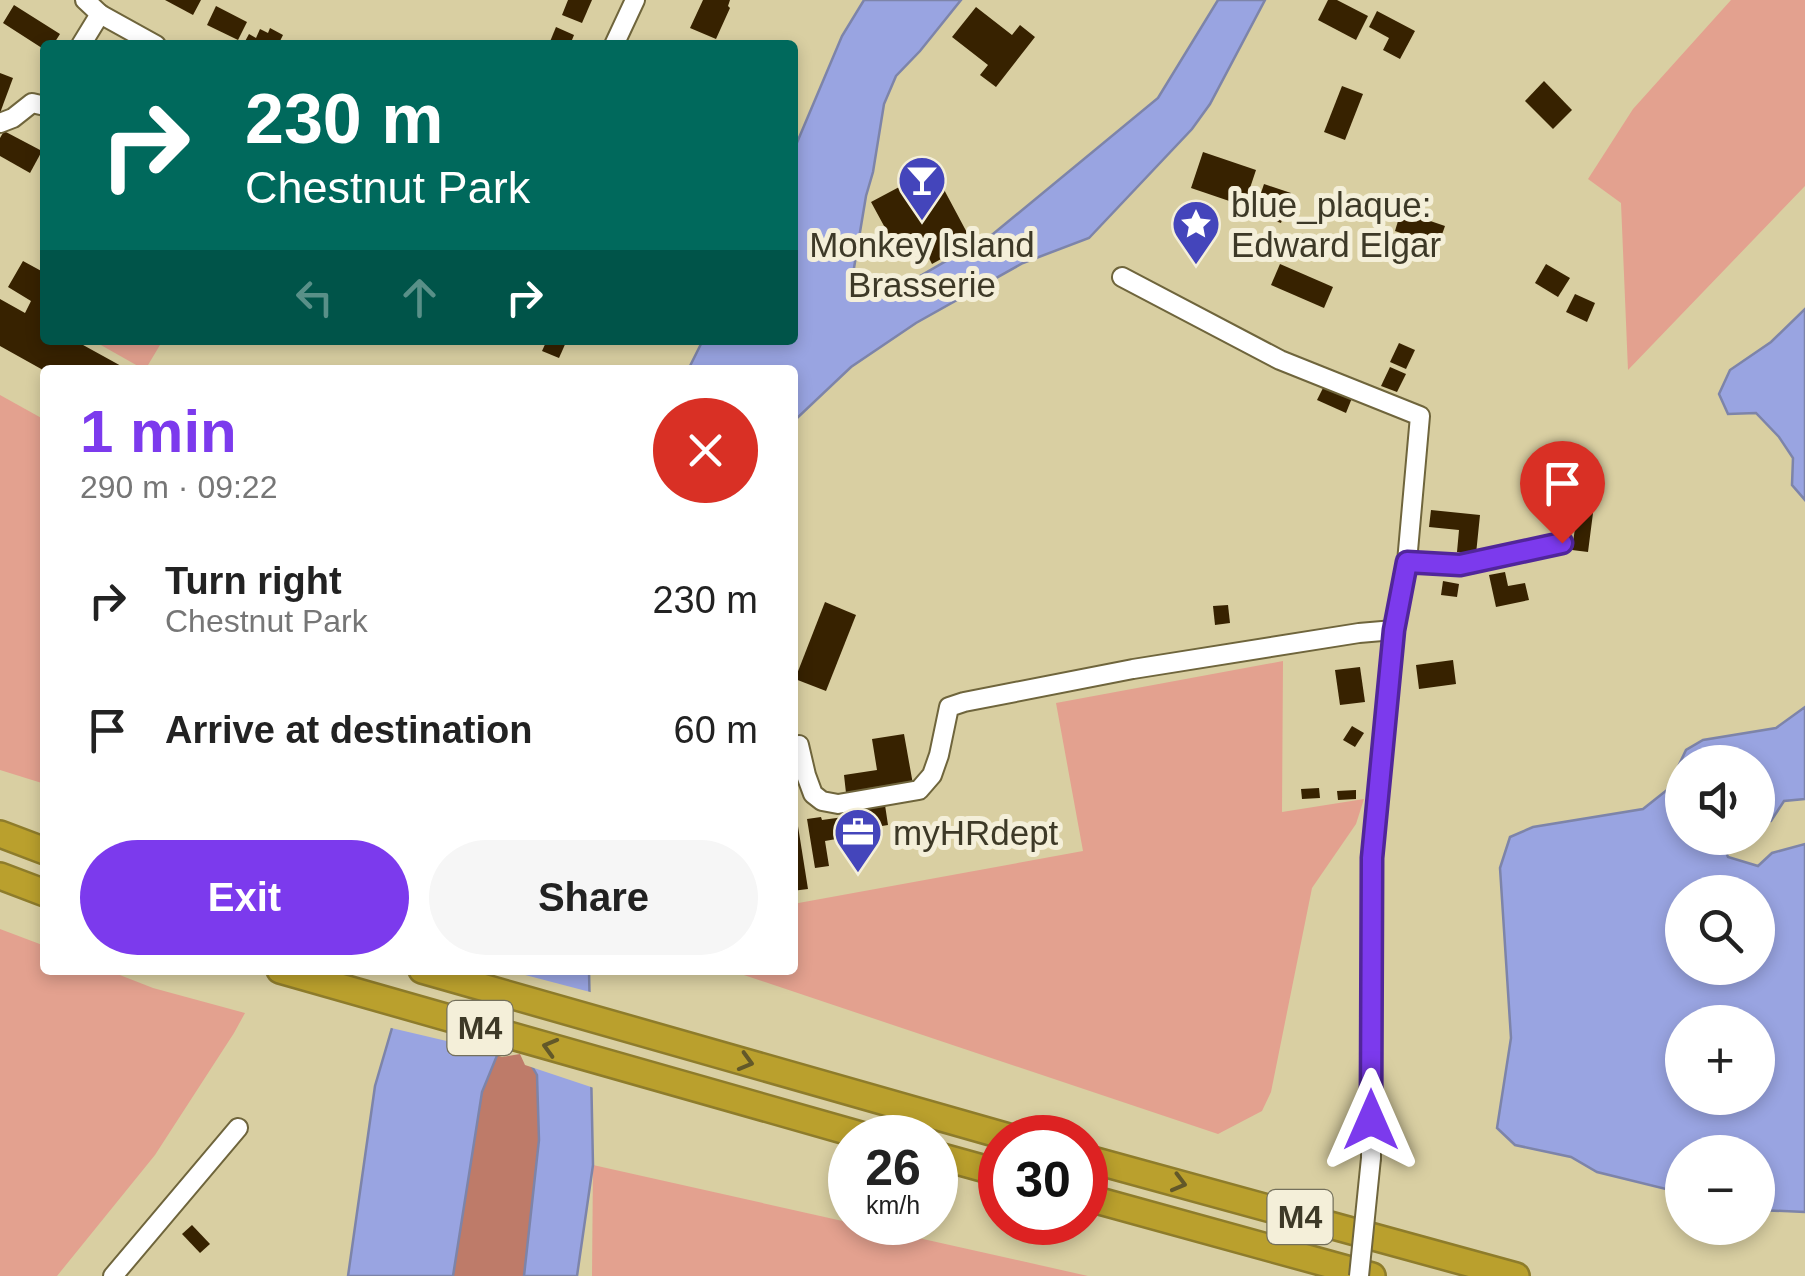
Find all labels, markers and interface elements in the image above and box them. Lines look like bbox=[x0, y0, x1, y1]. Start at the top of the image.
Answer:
icon: right bbox=[80, 80, 210, 210]
text: 230 m bbox=[245, 80, 443, 158]
bar icon: Monkey Island Brasserie bbox=[896, 154, 948, 222]
text: Chestnut Park bbox=[245, 162, 530, 213]
place label: blue_plaque: Edward Elgar bbox=[1231, 185, 1441, 264]
place icon: blue_plaque: Edward Elgar bbox=[1170, 198, 1222, 266]
place label: Monkey Island Brasserie bbox=[809, 225, 1035, 304]
icon: left bbox=[287, 270, 342, 325]
icon: ahead bbox=[392, 270, 447, 325]
icon: right bbox=[497, 270, 552, 325]
text: 1 min bbox=[80, 398, 237, 465]
button: close bbox=[653, 398, 758, 503]
pin bbox=[1520, 441, 1605, 544]
icon: arrive bbox=[1535, 456, 1590, 511]
text: 290 m · 09:22 bbox=[80, 469, 277, 505]
text: Turn right bbox=[165, 560, 342, 602]
icon: right bbox=[80, 573, 135, 628]
text: 230 m bbox=[652, 579, 758, 621]
text: Chestnut Park bbox=[165, 603, 368, 639]
icon: arrive bbox=[80, 703, 135, 758]
text: Arrive at destination bbox=[165, 709, 532, 751]
text: 60 m bbox=[674, 709, 758, 751]
map controls bbox=[1665, 745, 1775, 1245]
button: sound bbox=[1665, 745, 1775, 855]
office icon: myHRdept bbox=[832, 806, 884, 874]
place label: myHRdept bbox=[893, 813, 1059, 852]
button: Exit bbox=[80, 840, 409, 955]
button: Share bbox=[429, 840, 758, 955]
button: search bbox=[1665, 875, 1775, 985]
road number: M4 bbox=[448, 1001, 512, 1055]
button: + bbox=[1665, 1005, 1775, 1115]
one-way arrow bbox=[542, 1038, 559, 1059]
one-way arrow bbox=[737, 1050, 754, 1071]
position arrow bbox=[1319, 1068, 1423, 1172]
speed limit sign: 30 bbox=[978, 1115, 1108, 1245]
button: − bbox=[1665, 1135, 1775, 1245]
text: 26 bbox=[865, 1140, 921, 1196]
one-way arrow bbox=[1170, 1172, 1187, 1193]
road number: M4 bbox=[1268, 1190, 1332, 1244]
text: km/h bbox=[866, 1191, 920, 1219]

